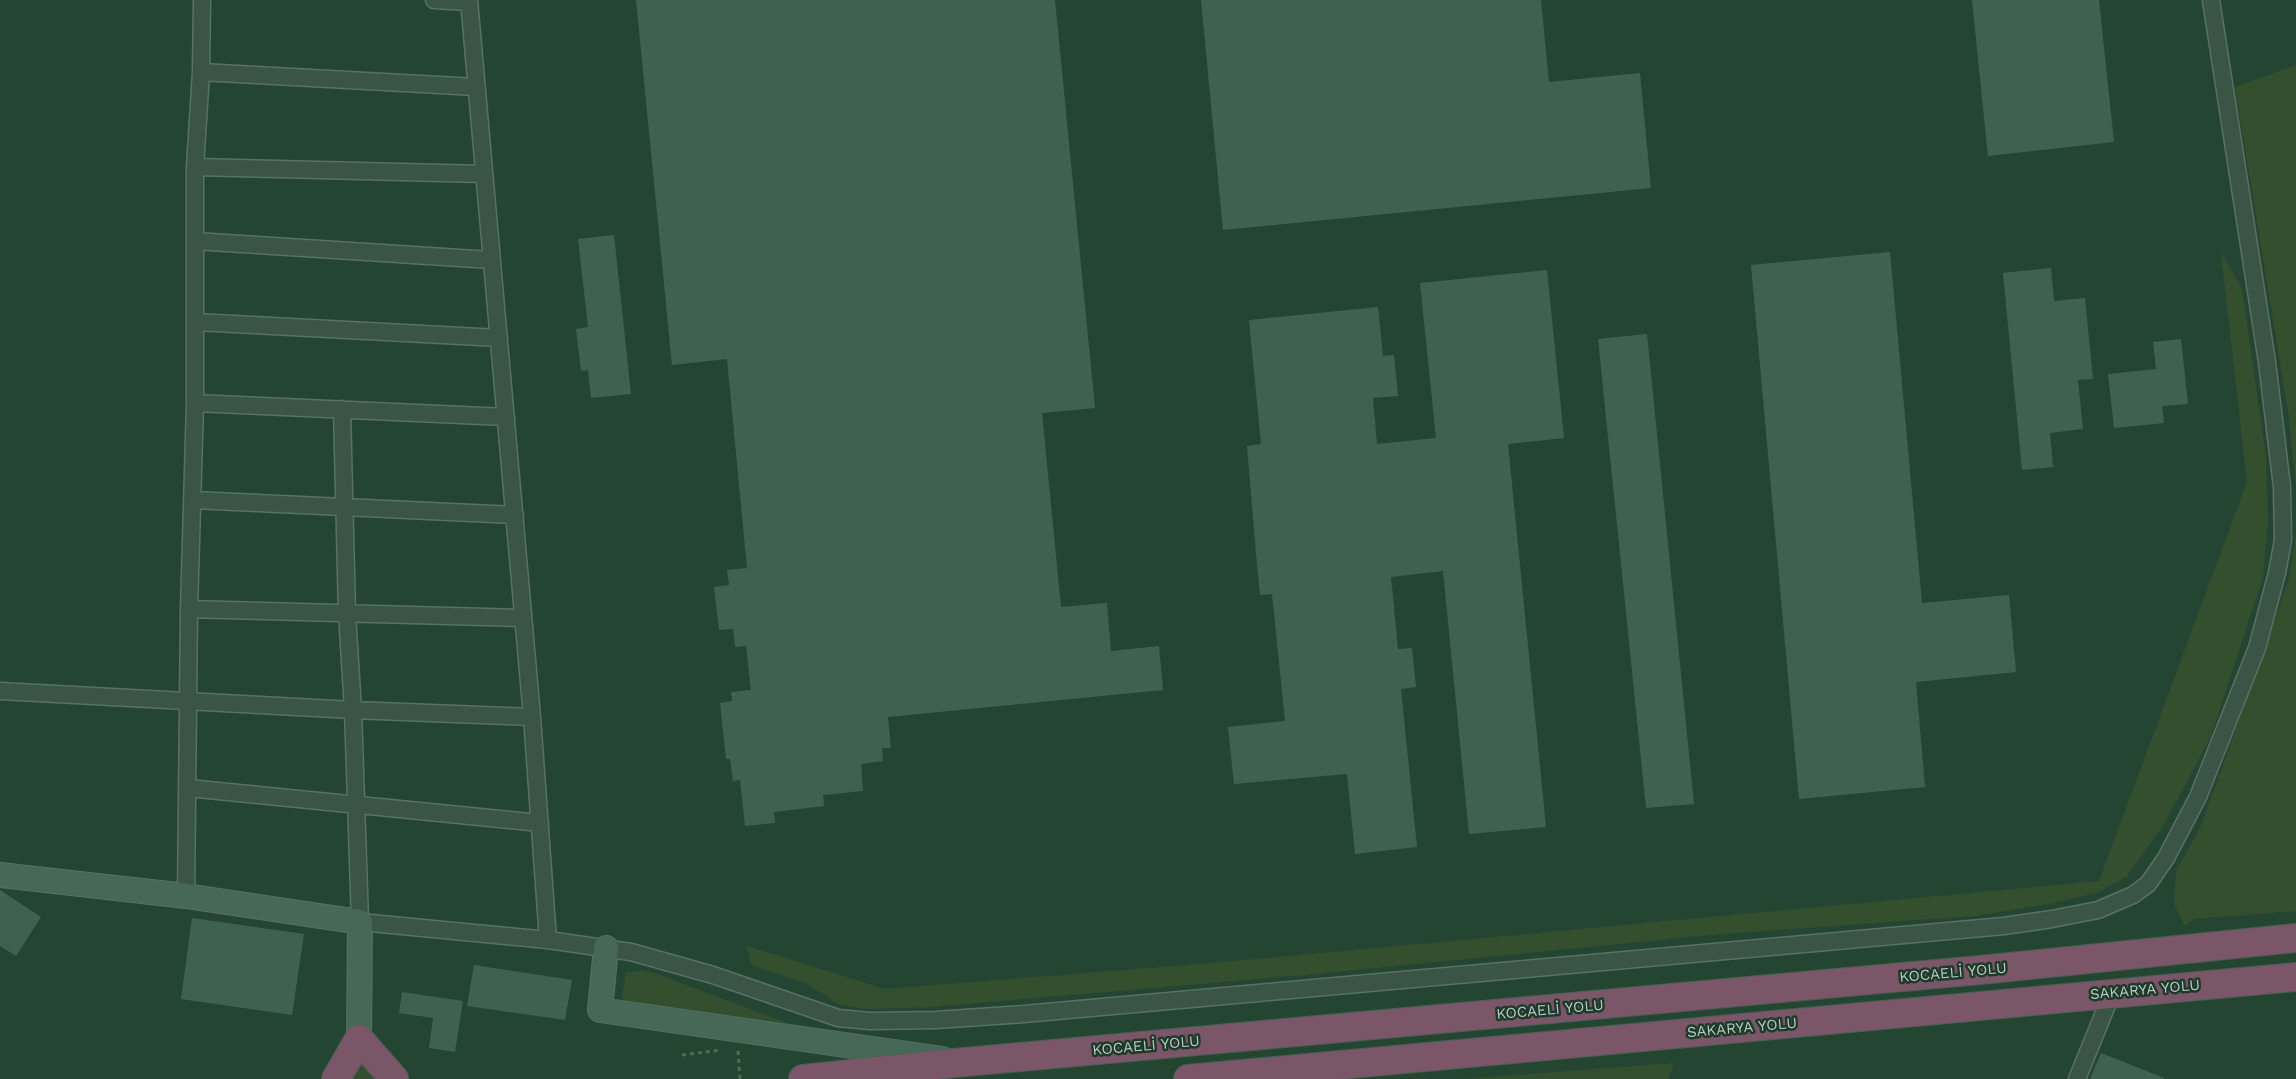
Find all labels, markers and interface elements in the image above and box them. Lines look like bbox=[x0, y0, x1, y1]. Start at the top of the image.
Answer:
street label: KOCAELİ YOLU bbox=[1899, 959, 2007, 987]
street label: SAKARYA YOLU bbox=[2089, 976, 2201, 1004]
street label: KOCAELİ YOLU bbox=[1496, 996, 1604, 1024]
street label: SAKARYA YOLU bbox=[1686, 1014, 1798, 1042]
street label: KOCAELİ YOLU bbox=[1092, 1032, 1200, 1060]

